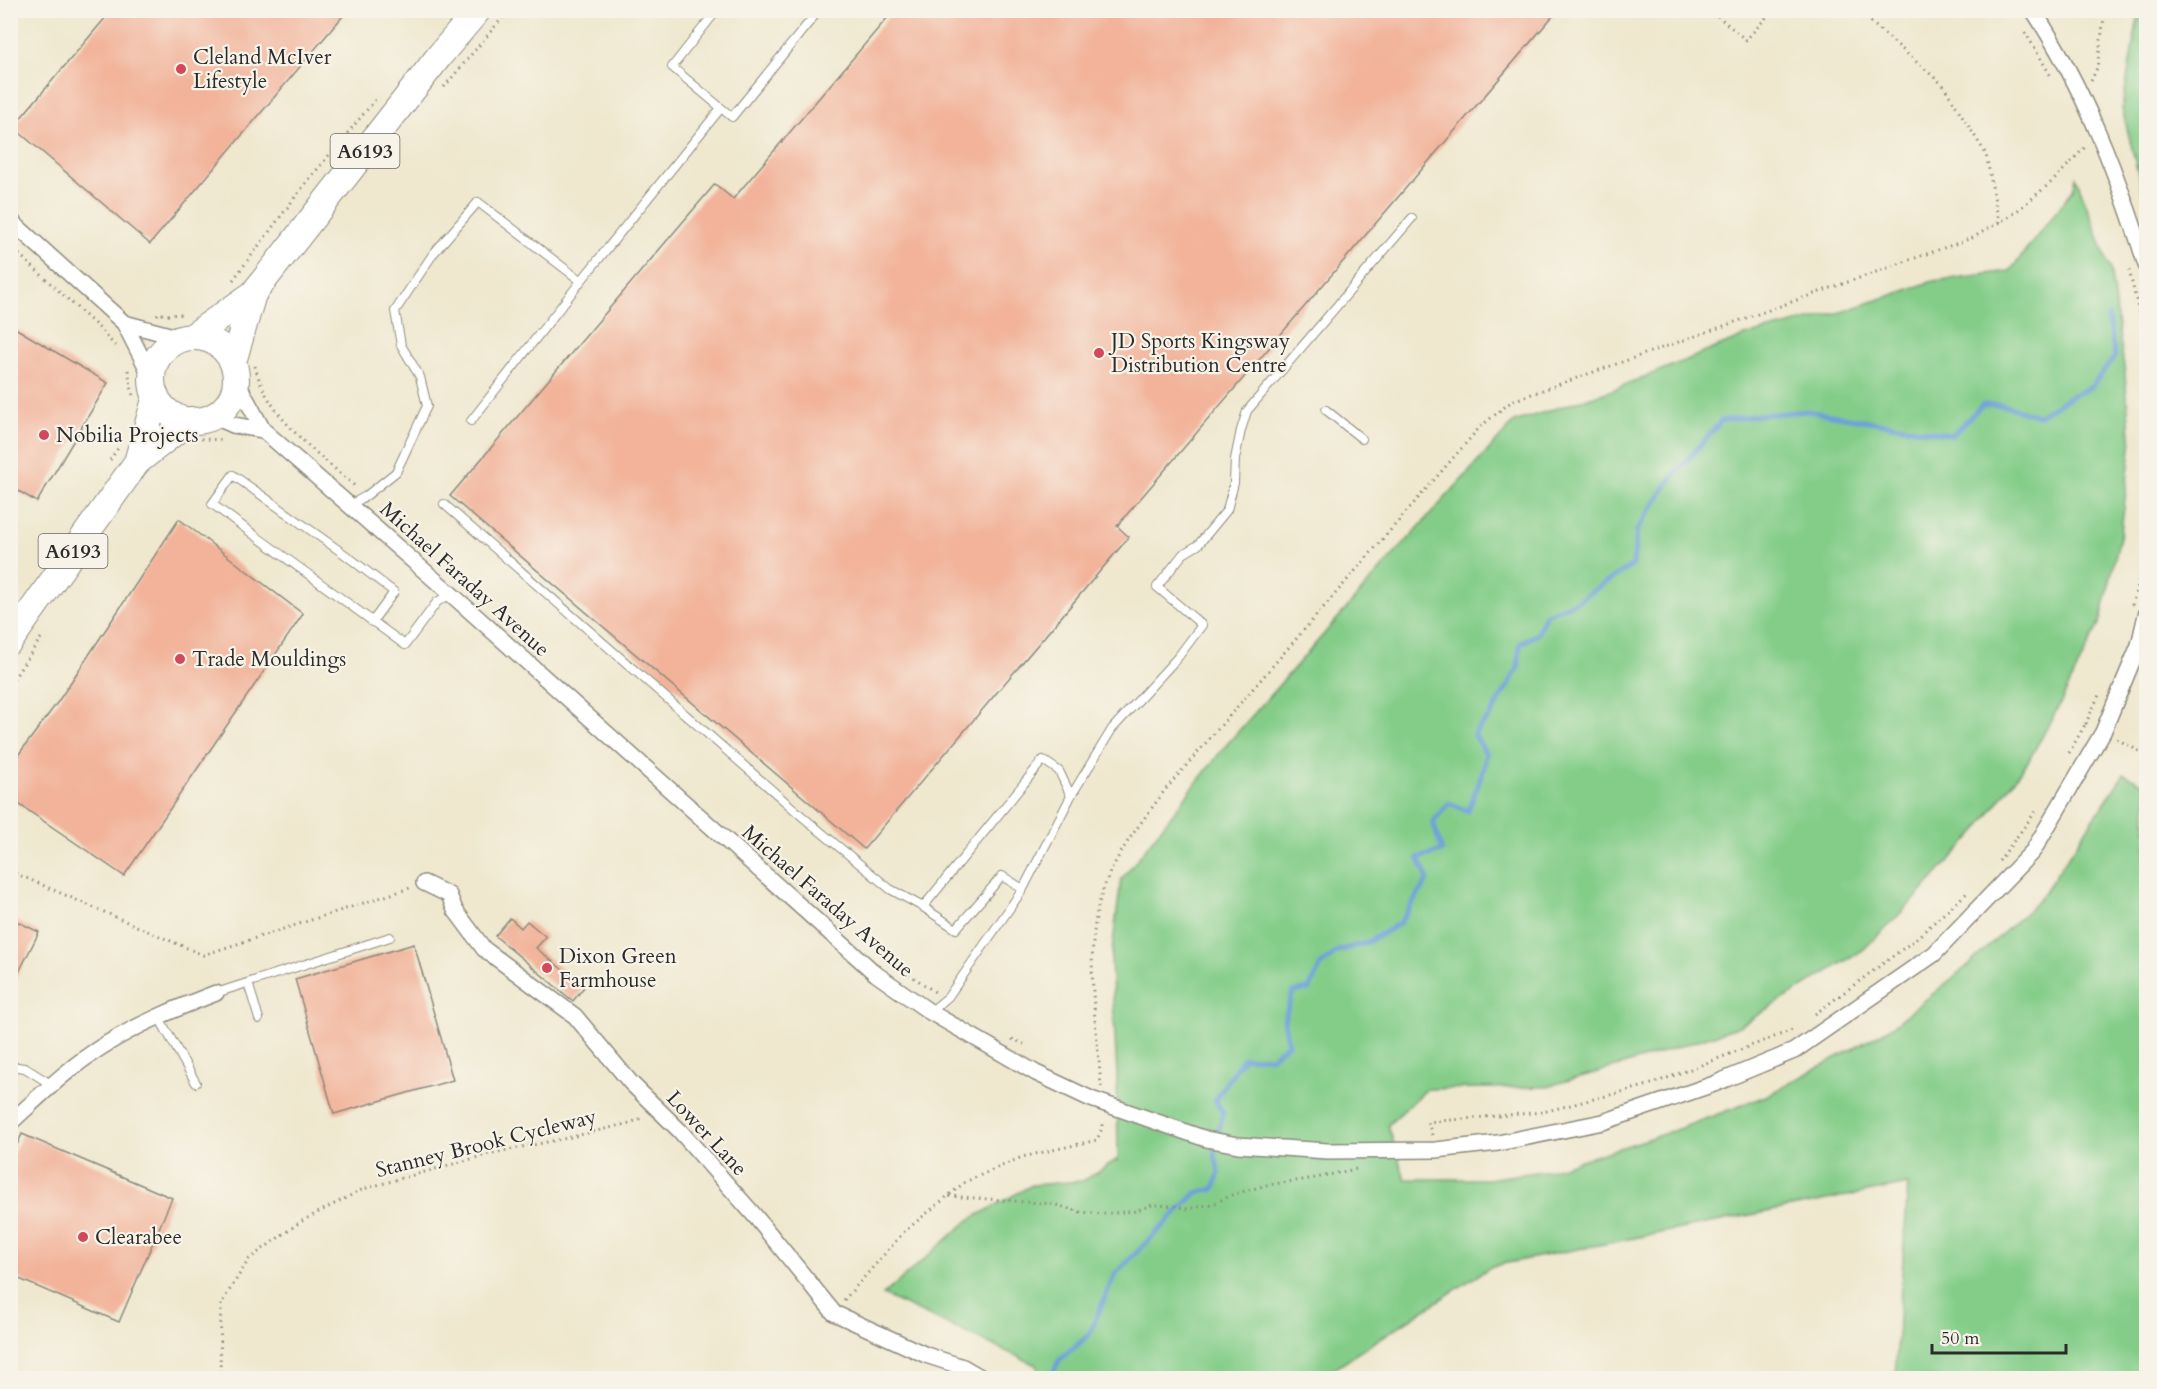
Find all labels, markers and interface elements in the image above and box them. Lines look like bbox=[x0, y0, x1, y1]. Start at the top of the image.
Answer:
place label: Cleland McIver Lifestyle bbox=[193, 43, 332, 96]
marker: Cleland McIver Lifestyle bbox=[174, 62, 188, 76]
road number: A6193 bbox=[330, 134, 400, 168]
place label: JD Sports Kingsway Distribution Centre bbox=[1108, 327, 1290, 380]
marker: JD Sports Kingsway Distribution Centre bbox=[1092, 346, 1106, 360]
place label: Nobilia Projects bbox=[56, 421, 199, 450]
marker: Nobilia Projects bbox=[37, 428, 51, 442]
street label: Michael Faraday Avenue bbox=[373, 495, 556, 664]
road number: A6193 bbox=[38, 534, 107, 568]
place label: Trade Mouldings bbox=[192, 645, 346, 674]
marker: Trade Mouldings bbox=[173, 652, 187, 666]
street label: Michael Faraday Avenue bbox=[735, 819, 920, 984]
place label: Dixon Green Farmhouse bbox=[559, 942, 677, 995]
marker: Dixon Green Farmhouse bbox=[540, 961, 554, 975]
street label: Lower Lane bbox=[660, 1084, 754, 1182]
street label: Stanney Brook Cycleway bbox=[373, 1102, 600, 1185]
place label: Clearabee bbox=[95, 1223, 182, 1252]
marker: Clearabee bbox=[76, 1230, 90, 1244]
scale bar bbox=[1932, 1317, 2066, 1355]
text: 50 m bbox=[1941, 1326, 1980, 1351]

